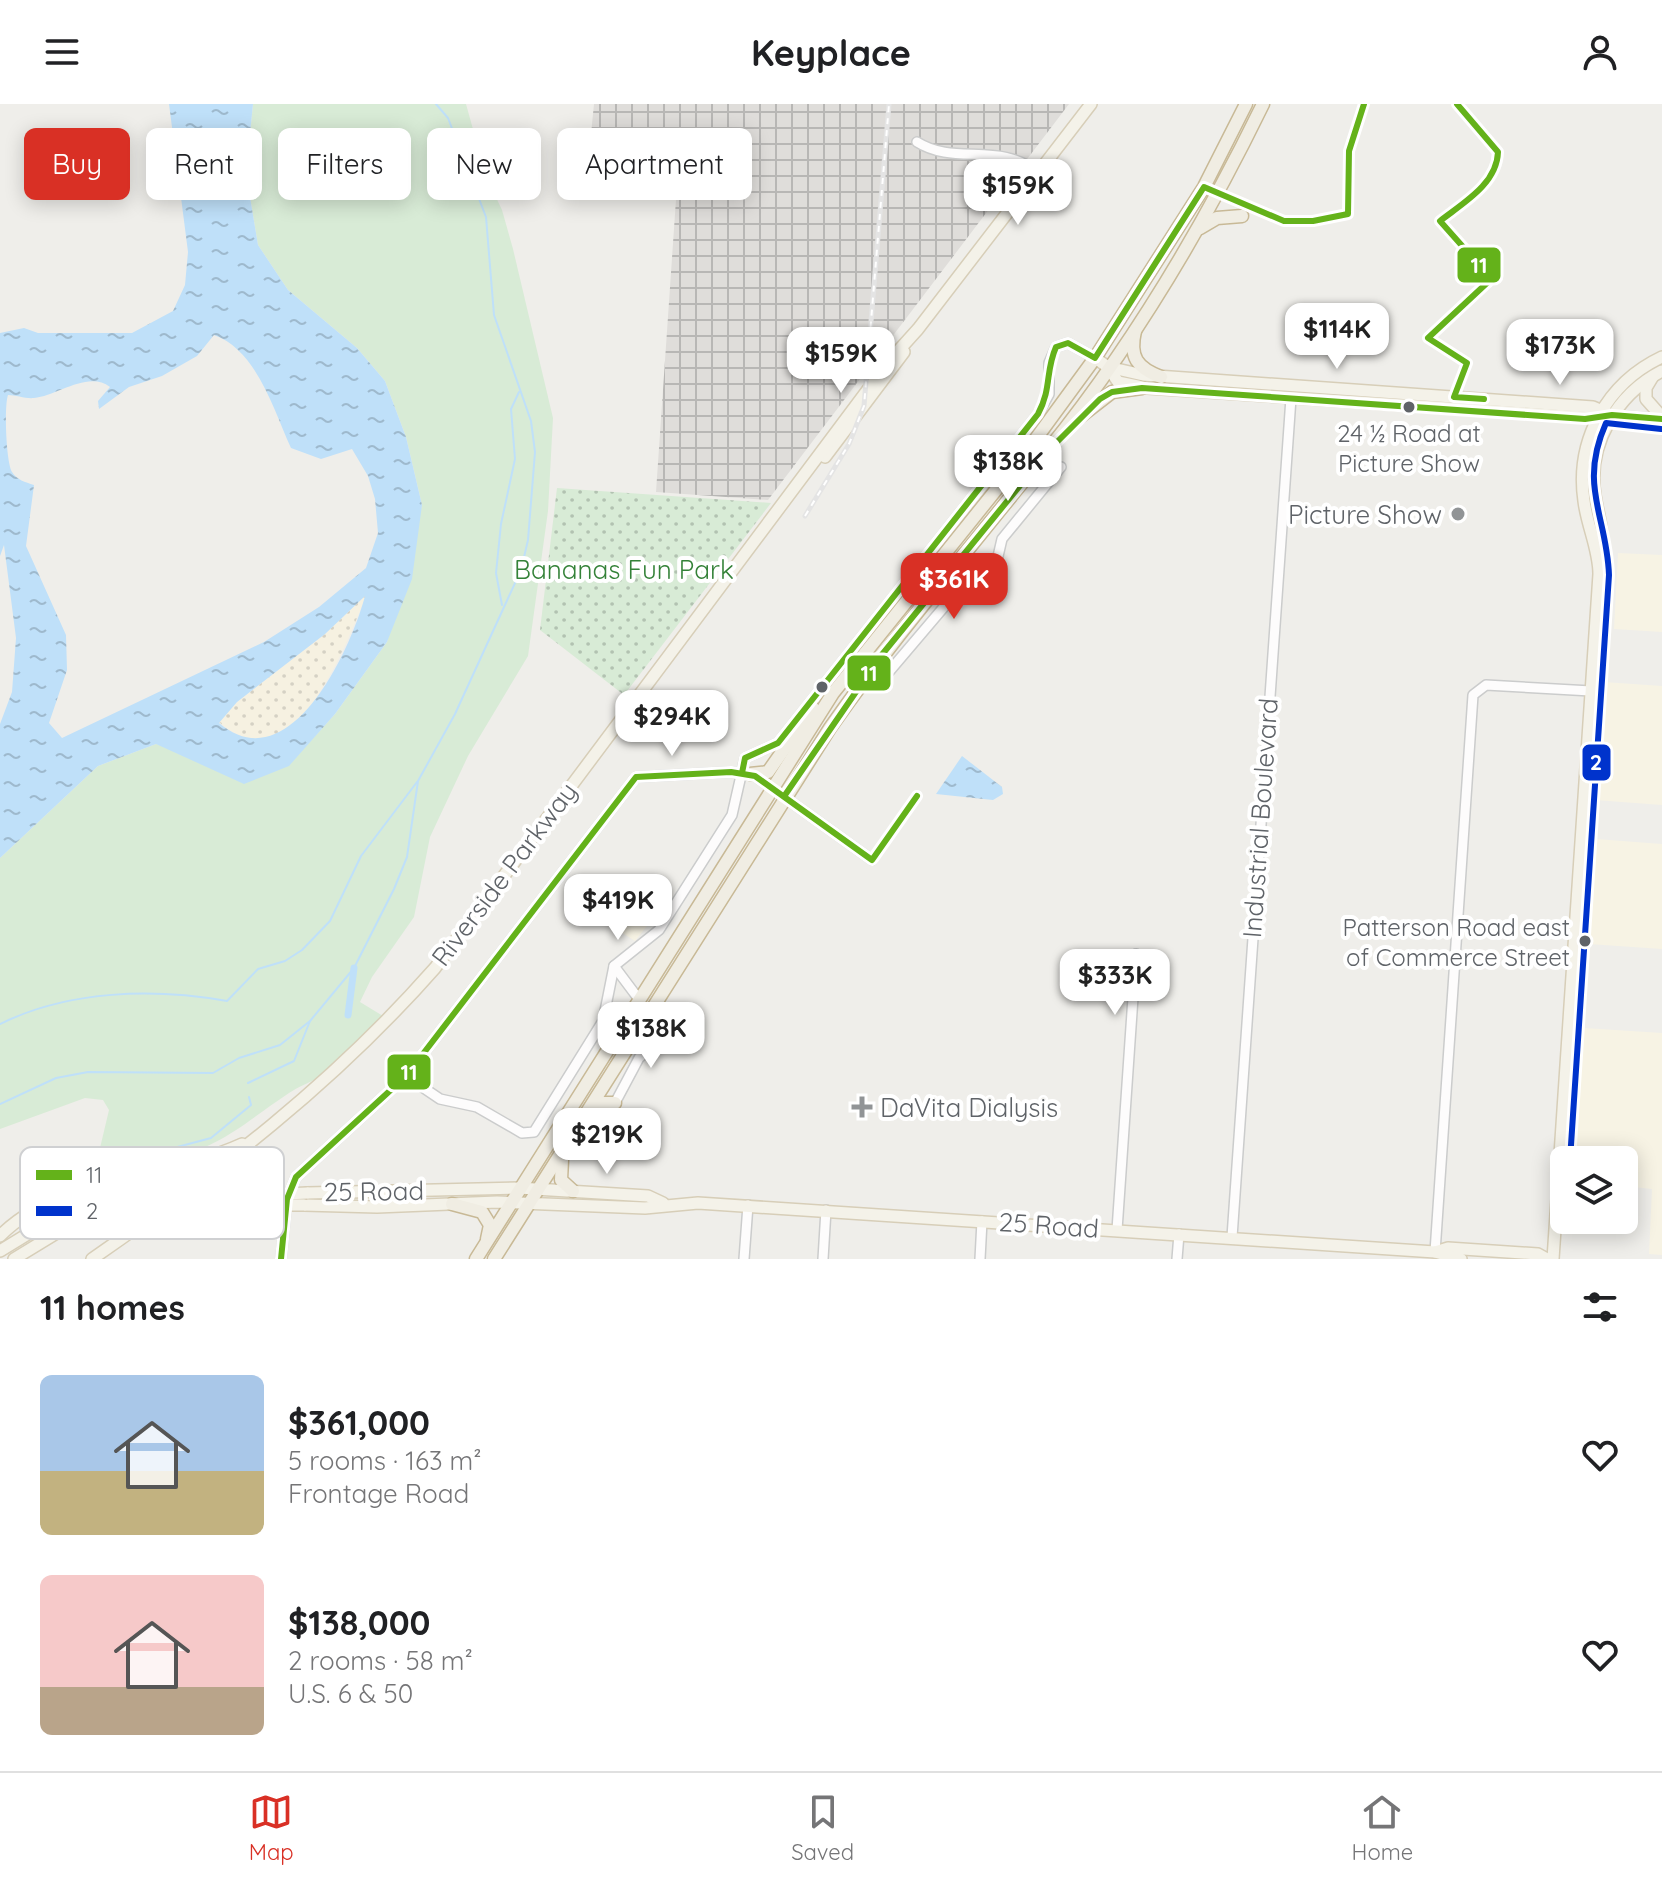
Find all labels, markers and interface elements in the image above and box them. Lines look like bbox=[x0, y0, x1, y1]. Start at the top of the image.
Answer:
icon: menu bbox=[40, 30, 84, 74]
text: Keyplace bbox=[751, 30, 911, 75]
icon: person bbox=[1578, 30, 1622, 74]
chip: Buy bbox=[24, 128, 130, 200]
chip: Rent bbox=[146, 128, 262, 200]
chip: Filters bbox=[278, 128, 411, 200]
chip: New bbox=[427, 128, 541, 200]
chip: Apartment bbox=[557, 128, 752, 200]
pin: $159K bbox=[962, 159, 1074, 227]
text: $159K bbox=[982, 168, 1054, 201]
line badge: 11 bbox=[1456, 246, 1502, 284]
text: 11 bbox=[1470, 251, 1488, 279]
pin: $114K bbox=[1281, 303, 1393, 371]
text: $114K bbox=[1303, 312, 1371, 345]
pin: $173K bbox=[1504, 319, 1616, 387]
pin: $159K bbox=[785, 327, 897, 395]
text: $173K bbox=[1525, 328, 1595, 361]
text: $159K bbox=[805, 336, 877, 369]
marker: 24 ½ Road at Picture Show bbox=[1401, 399, 1417, 415]
place label: 24 ½ Road at Picture Show bbox=[1337, 418, 1481, 478]
pin: $138K bbox=[952, 435, 1064, 503]
text: $138K bbox=[973, 444, 1043, 477]
place label: Picture Show bbox=[1288, 498, 1442, 531]
marker: Picture Show bbox=[1449, 505, 1467, 523]
park label: Bananas Fun Park bbox=[514, 553, 734, 586]
pin: $361K bbox=[898, 553, 1010, 621]
text: $361K bbox=[919, 562, 989, 595]
line badge: 11 bbox=[846, 654, 892, 692]
text: 11 bbox=[860, 659, 878, 687]
unlabelled marker bbox=[814, 679, 830, 695]
pin: $294K bbox=[616, 690, 728, 758]
street label: Industrial Boulevard bbox=[1235, 697, 1285, 939]
text: $294K bbox=[633, 699, 711, 732]
line badge: 2 bbox=[1581, 743, 1612, 782]
text: 2 bbox=[1590, 748, 1602, 776]
street label: Riverside Parkway bbox=[424, 775, 584, 973]
pin: $419K bbox=[562, 874, 674, 942]
text: $419K bbox=[582, 883, 654, 916]
place label: Patterson Road east of Commerce Street bbox=[1342, 912, 1570, 972]
marker: Patterson Road east of Commerce Street bbox=[1577, 933, 1593, 949]
pin: $333K bbox=[1059, 949, 1171, 1017]
text: $333K bbox=[1078, 958, 1152, 991]
pin: $138K bbox=[595, 1002, 707, 1070]
text: $138K bbox=[616, 1011, 686, 1044]
line badge: 11 bbox=[386, 1053, 432, 1091]
text: 11 bbox=[400, 1058, 418, 1086]
place label: DaVita Dialysis bbox=[880, 1091, 1058, 1124]
marker: DaVita Dialysis bbox=[851, 1096, 873, 1118]
pin: $219K bbox=[551, 1108, 663, 1176]
text: $219K bbox=[571, 1117, 643, 1150]
map controls bbox=[1550, 1146, 1638, 1234]
button: layers bbox=[1550, 1146, 1638, 1234]
legend bbox=[20, 1147, 284, 1239]
text: 11 bbox=[86, 1161, 102, 1189]
street label: 25 Road bbox=[324, 1174, 424, 1208]
text: 2 bbox=[86, 1197, 98, 1225]
street label: 25 Road bbox=[998, 1205, 1100, 1245]
icon: filters bbox=[1578, 1285, 1622, 1329]
text: 11 homes bbox=[40, 1286, 185, 1329]
text: $361,000 bbox=[288, 1401, 430, 1444]
icon: home bbox=[104, 1407, 200, 1503]
icon: heart bbox=[1578, 1433, 1622, 1477]
text: 5 rooms · 163 m² bbox=[288, 1444, 482, 1477]
text: Frontage Road bbox=[288, 1477, 469, 1510]
text: $138,000 bbox=[288, 1601, 430, 1644]
icon: home bbox=[104, 1607, 200, 1703]
icon: heart bbox=[1578, 1633, 1622, 1677]
text: 2 rooms · 58 m² bbox=[288, 1644, 473, 1677]
text: U.S. 6 & 50 bbox=[288, 1677, 413, 1710]
tab: Map bbox=[249, 1790, 294, 1866]
tab: Saved bbox=[791, 1790, 854, 1866]
tab: Home bbox=[1352, 1790, 1413, 1866]

